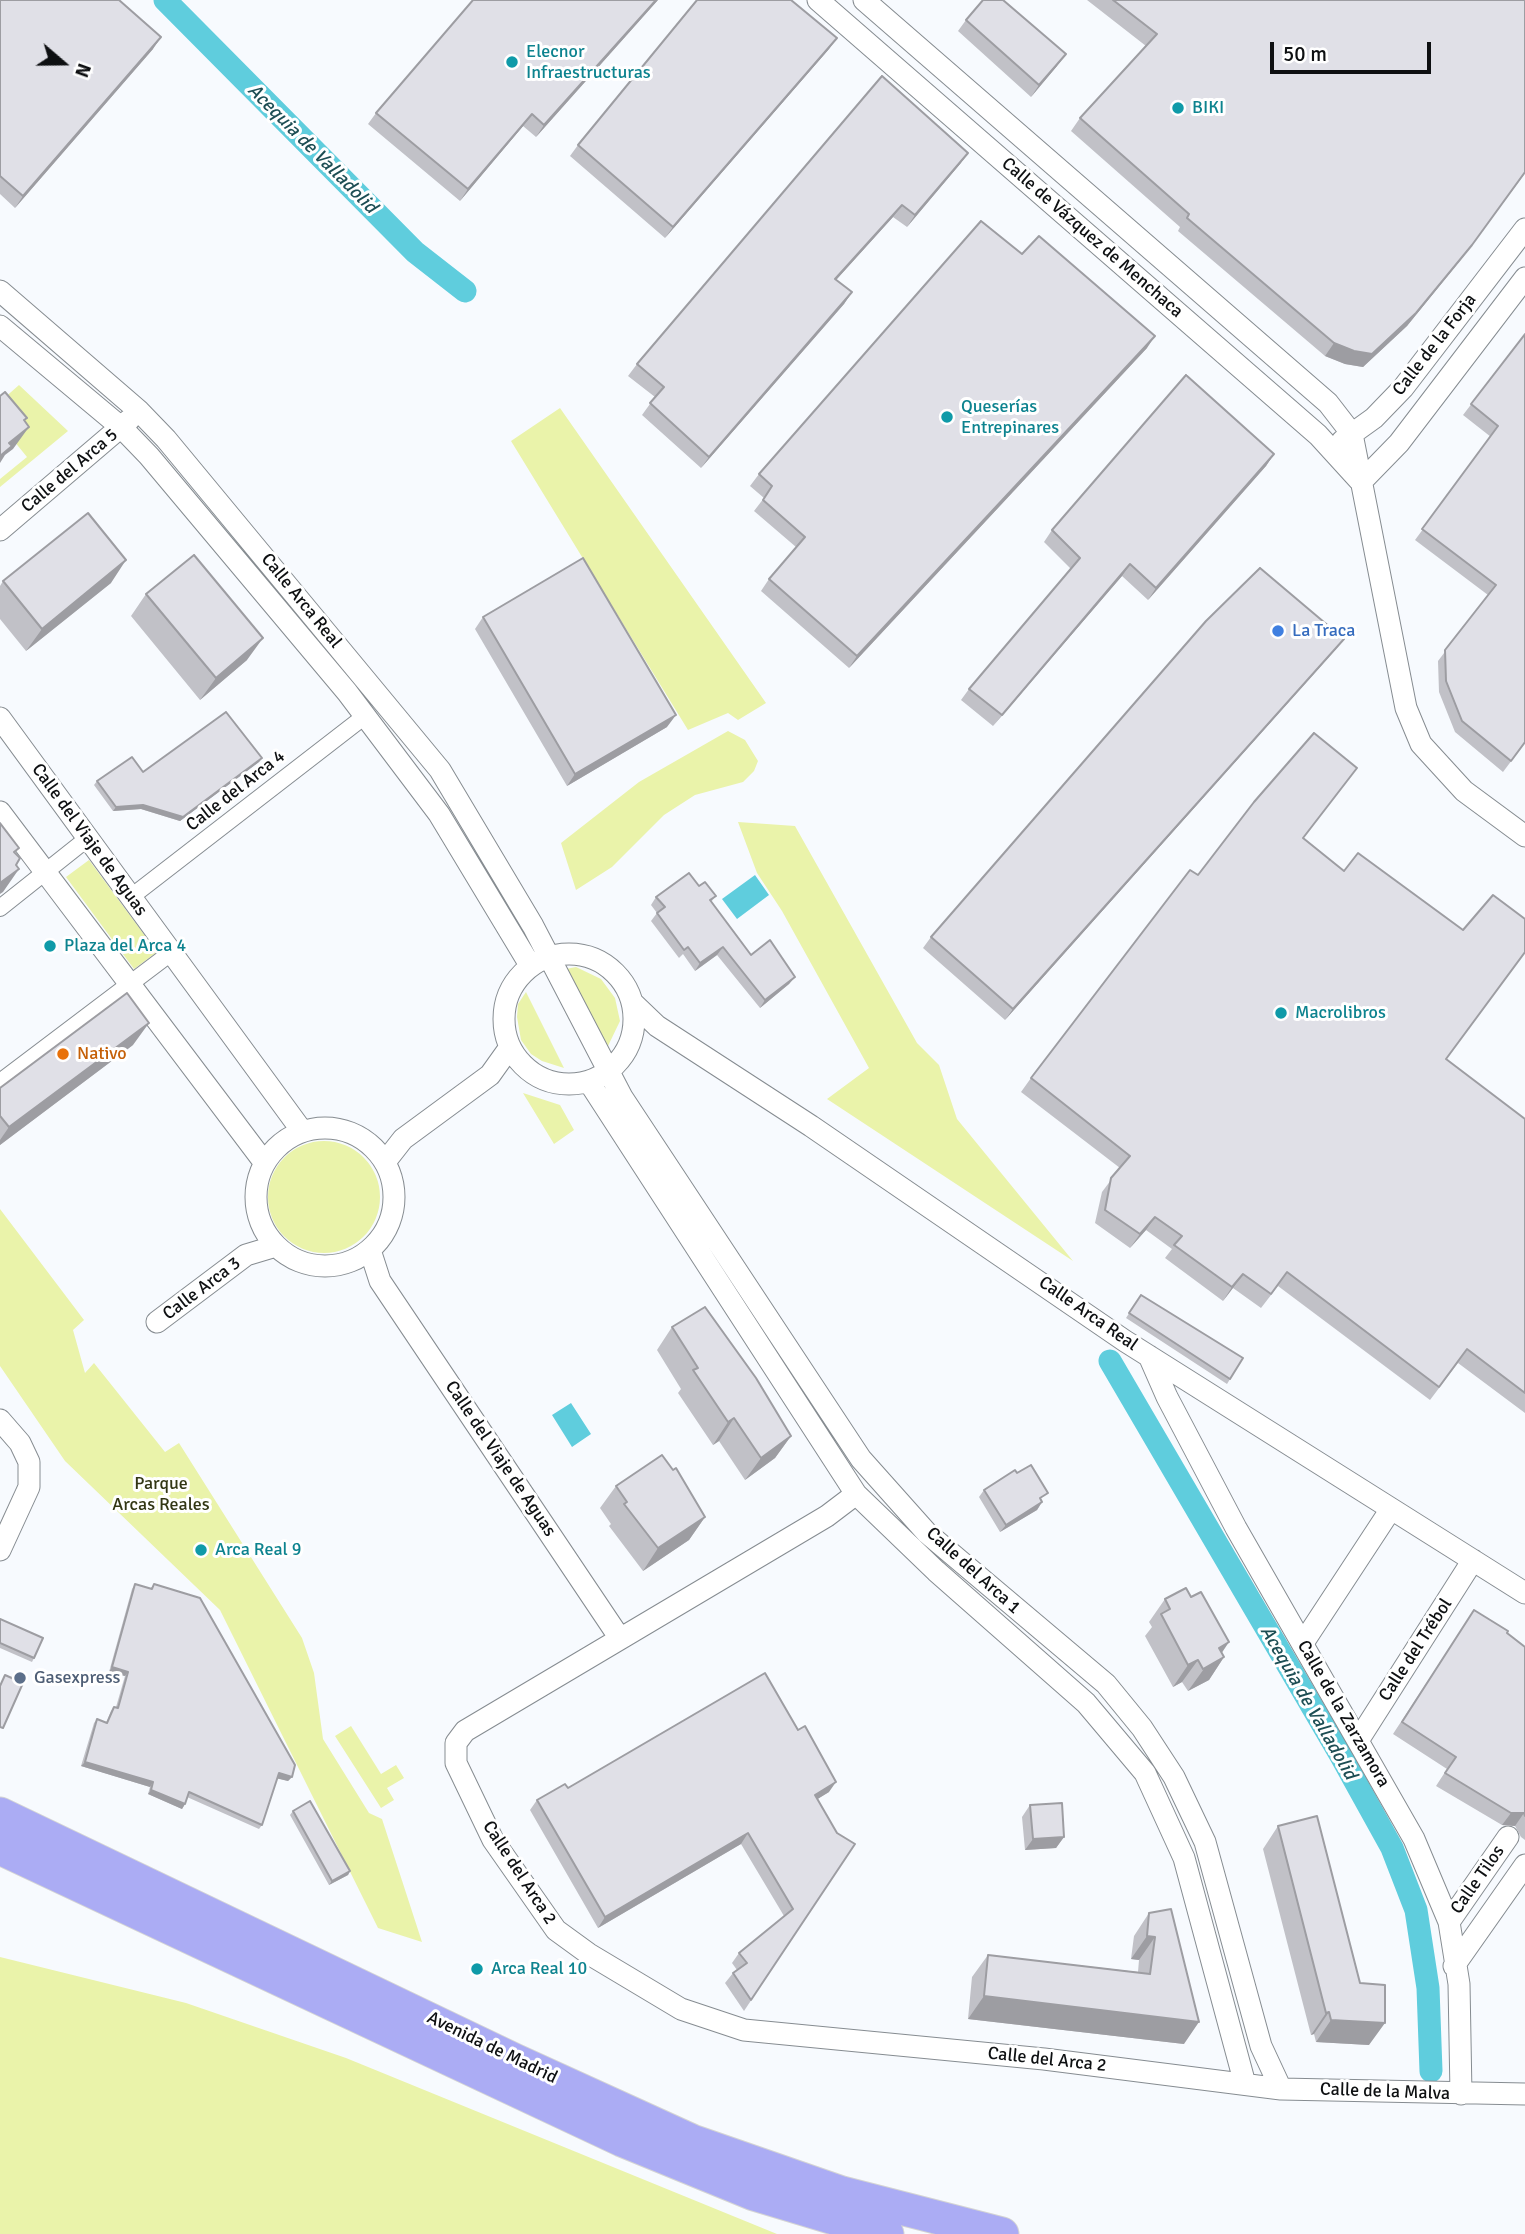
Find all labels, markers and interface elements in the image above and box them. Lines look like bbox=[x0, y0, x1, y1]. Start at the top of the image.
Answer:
north arrow bbox=[28, 28, 98, 98]
scale bar bbox=[1273, 28, 1434, 72]
place label: Elecnor Infraestructuras bbox=[526, 41, 651, 84]
text: 50 m bbox=[1283, 41, 1327, 67]
marker: Elecnor Infraestructuras bbox=[504, 54, 520, 70]
text: N bbox=[69, 60, 96, 80]
water label: Acequia de Valladolid bbox=[242, 79, 382, 219]
place label: BIKI bbox=[1192, 97, 1224, 119]
marker: BIKI bbox=[1170, 100, 1186, 116]
street label: Calle de Vázquez de Menchaca bbox=[997, 153, 1187, 323]
street label: Calle de la Forja bbox=[1389, 290, 1481, 400]
place label: Queserías Entrepinares bbox=[961, 396, 1059, 438]
marker: Queserías Entrepinares bbox=[939, 409, 955, 425]
street label: Calle del Arca 5 bbox=[17, 424, 123, 518]
street label: Calle Arca Real bbox=[256, 549, 346, 653]
place label: La Traca bbox=[1292, 620, 1355, 642]
marker: La Traca bbox=[1270, 623, 1286, 639]
street label: Calle del Arca 4 bbox=[182, 746, 290, 836]
street label: Calle del Viaje de Aguas bbox=[27, 760, 151, 920]
place label: Plaza del Arca 4 bbox=[64, 935, 186, 957]
marker: Plaza del Arca 4 bbox=[42, 938, 58, 954]
place label: Macrolibros bbox=[1295, 1002, 1386, 1024]
marker: Macrolibros bbox=[1273, 1005, 1289, 1021]
place label: Nativo bbox=[77, 1043, 127, 1065]
marker: Nativo bbox=[55, 1046, 71, 1062]
street label: Calle Arca 3 bbox=[159, 1253, 245, 1325]
street label: Calle Arca Real bbox=[1034, 1272, 1142, 1356]
street label: Calle del Viaje de Aguas bbox=[440, 1377, 560, 1541]
park label: Parque Arcas Reales bbox=[112, 1473, 210, 1516]
street label: Calle del Arca 1 bbox=[921, 1523, 1025, 1619]
place label: Arca Real 9 bbox=[215, 1539, 302, 1561]
marker: Arca Real 9 bbox=[193, 1542, 209, 1558]
street label: Calle del Trébol bbox=[1375, 1595, 1457, 1705]
water label: Acequia de Valladolid bbox=[1255, 1622, 1361, 1784]
street label: Calle de la Zarzamora bbox=[1292, 1637, 1394, 1791]
place label: Gasexpress bbox=[34, 1667, 120, 1689]
marker: Gasexpress bbox=[12, 1670, 28, 1686]
street label: Calle del Arca 2 bbox=[477, 1817, 561, 1929]
street label: Calle Tilos bbox=[1446, 1841, 1510, 1919]
place label: Arca Real 10 bbox=[491, 1958, 587, 1980]
marker: Arca Real 10 bbox=[469, 1961, 485, 1977]
street label: Avenida de Madrid bbox=[423, 2007, 561, 2089]
street label: Calle del Arca 2 bbox=[986, 2043, 1108, 2077]
street label: Calle de la Malva bbox=[1320, 2079, 1450, 2105]

